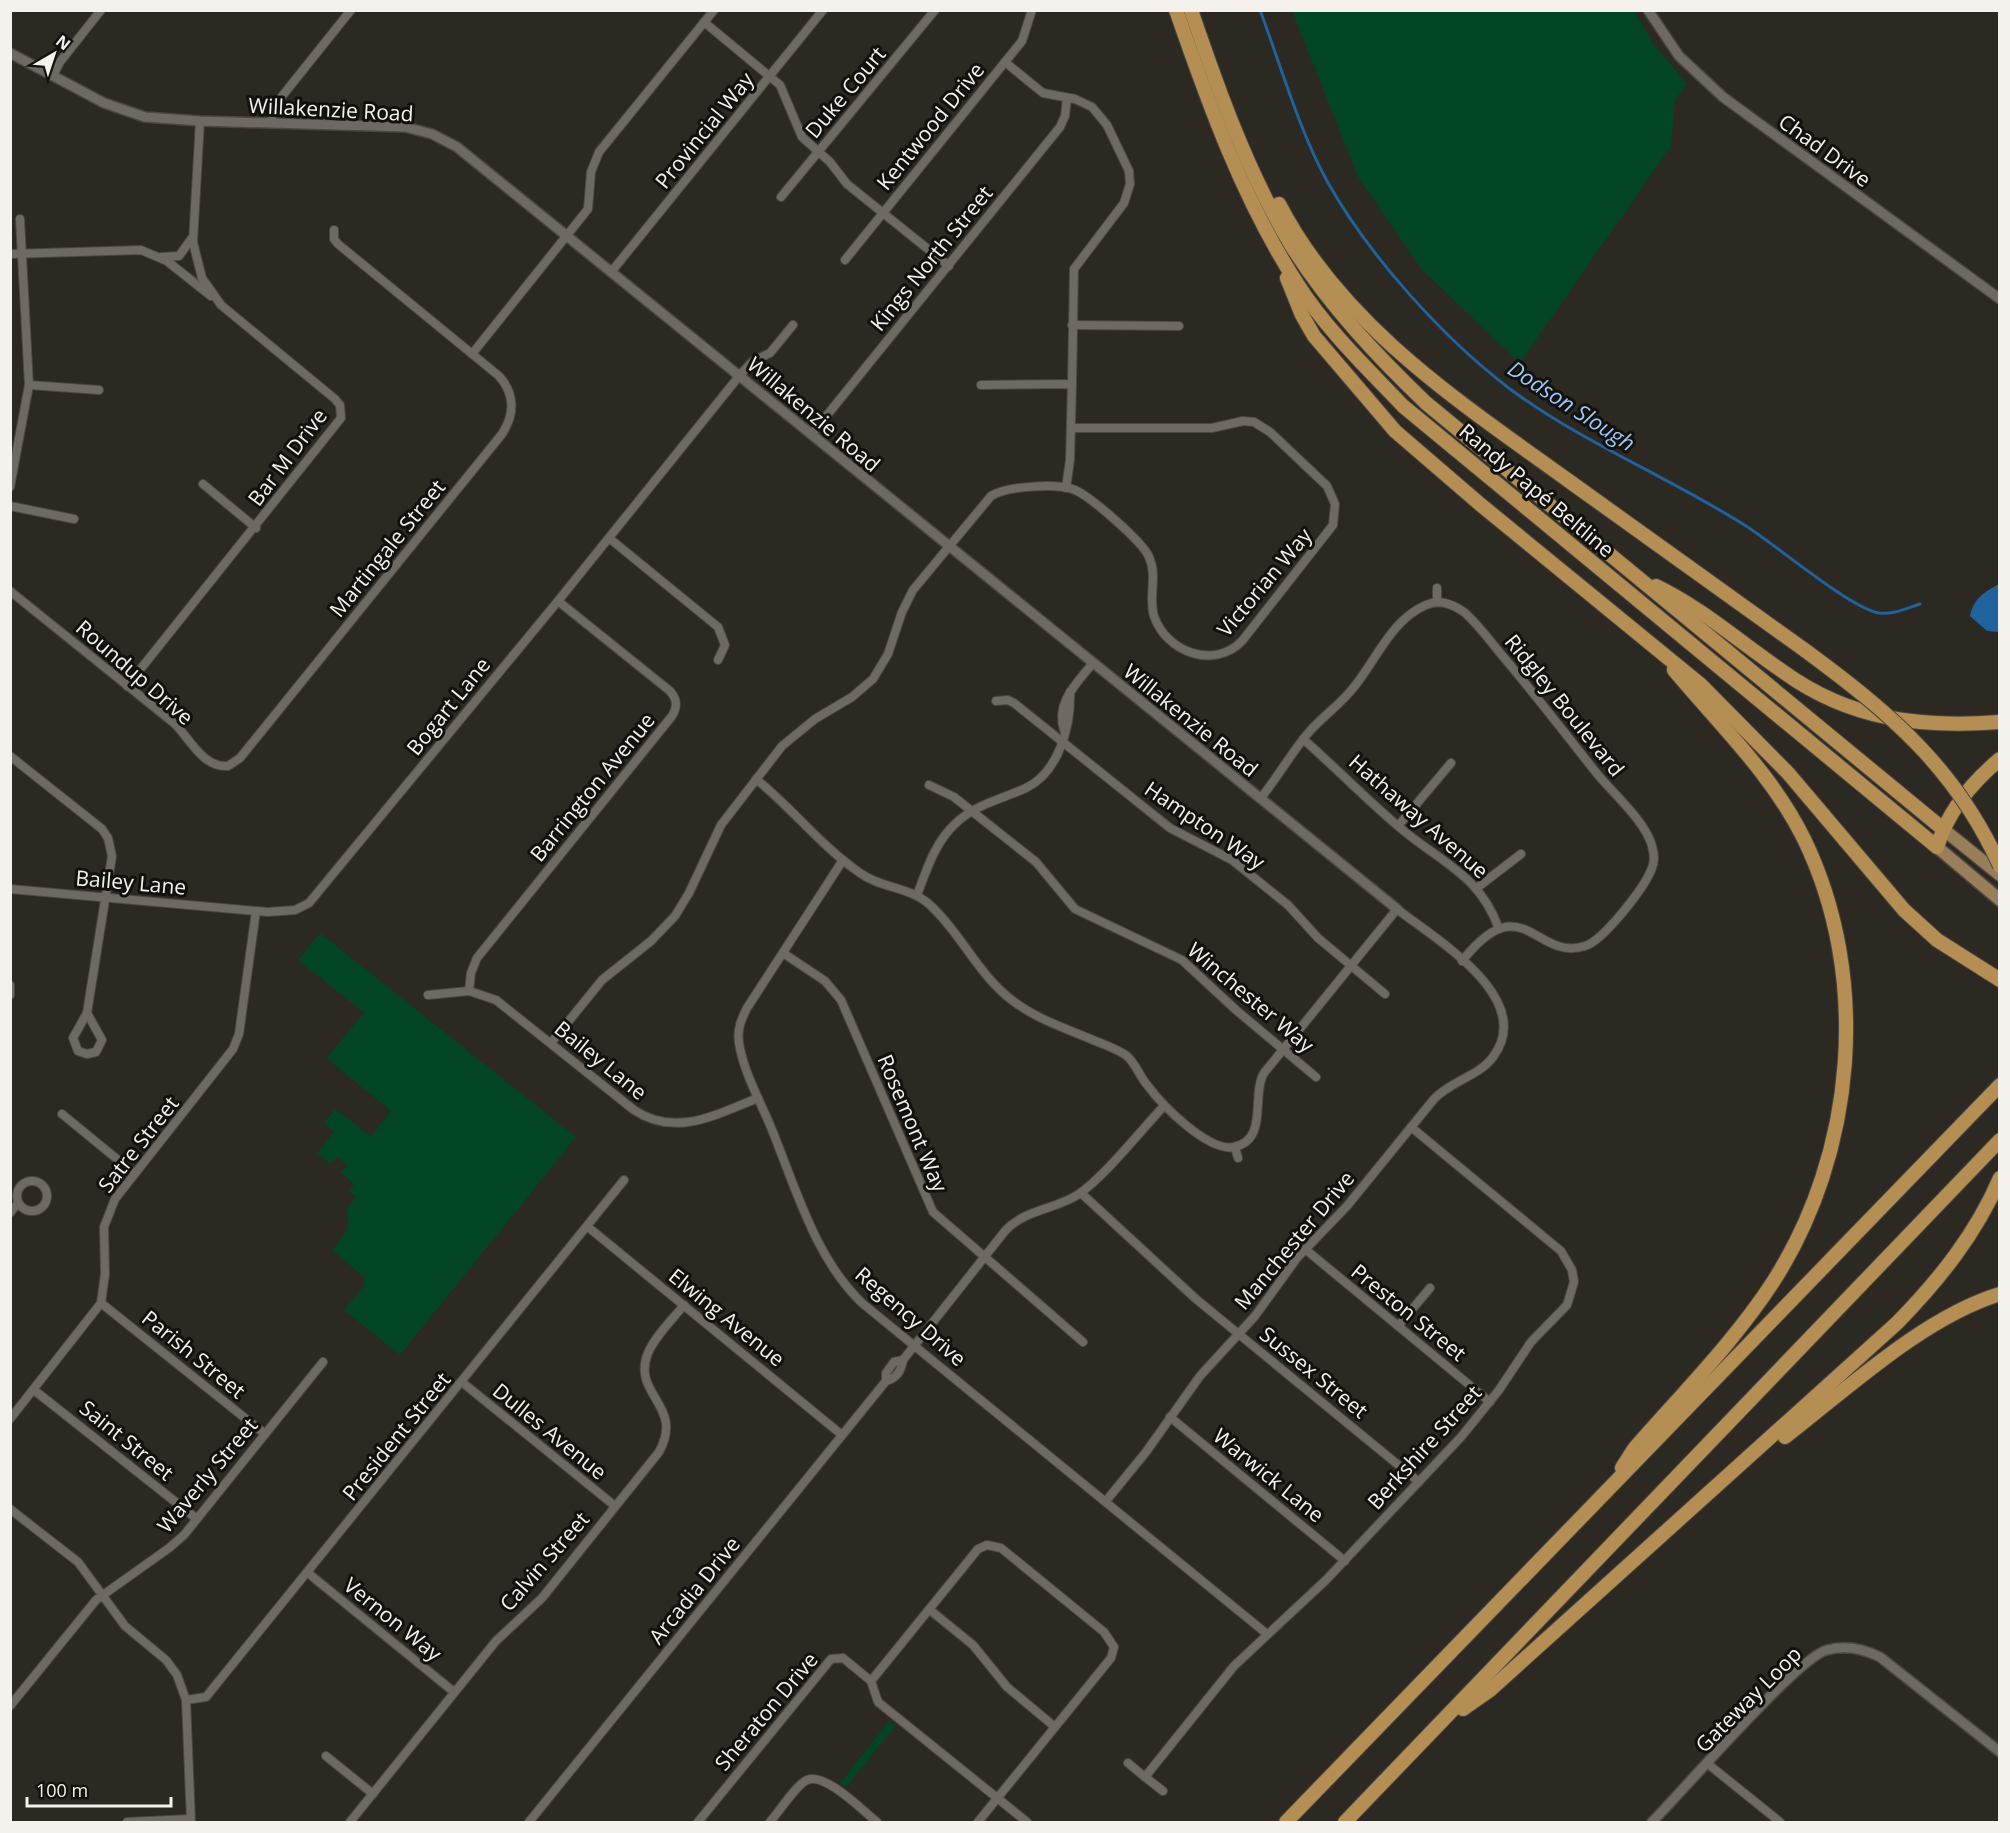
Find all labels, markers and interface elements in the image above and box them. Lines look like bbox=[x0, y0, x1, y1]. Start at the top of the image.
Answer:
north arrow bbox=[24, 24, 84, 84]
text: N bbox=[51, 30, 75, 55]
street label: Duke Court bbox=[799, 40, 891, 144]
street label: Kentwood Drive bbox=[870, 56, 990, 196]
street label: Provincial Way bbox=[648, 66, 760, 194]
street label: Willakenzie Road bbox=[248, 91, 414, 127]
street label: Chad Drive bbox=[1773, 107, 1877, 193]
street label: Kings North Street bbox=[864, 179, 998, 337]
street label: Willakenzie Road bbox=[742, 350, 886, 478]
water label: Dodson Slough bbox=[1503, 353, 1641, 457]
street label: Bar M Drive bbox=[241, 403, 333, 511]
street label: Randy Papé Beltline bbox=[1454, 417, 1620, 563]
street label: Martingale Street bbox=[323, 473, 451, 623]
street label: Victorian Way bbox=[1210, 522, 1318, 642]
street label: Roundup Drive bbox=[70, 613, 200, 731]
street label: Ridgley Boulevard bbox=[1499, 628, 1631, 782]
street label: Bogart Lane bbox=[400, 651, 496, 761]
street label: Willakenzie Road bbox=[1118, 657, 1264, 783]
street label: Barrington Avenue bbox=[523, 707, 661, 867]
street label: Hathaway Avenue bbox=[1343, 748, 1495, 884]
street label: Hampton Way bbox=[1139, 774, 1271, 876]
street label: Bailey Lane bbox=[75, 863, 187, 901]
street label: Winchester Way bbox=[1182, 936, 1321, 1059]
street label: Bailey Lane bbox=[549, 1014, 653, 1106]
street label: Rosemont Way bbox=[871, 1050, 955, 1197]
street label: Satre Street bbox=[92, 1090, 184, 1198]
street label: Manchester Drive bbox=[1228, 1165, 1360, 1315]
street label: Preston Street bbox=[1346, 1257, 1472, 1367]
street label: Regency Drive bbox=[850, 1260, 972, 1372]
street label: Elwing Avenue bbox=[663, 1262, 791, 1372]
street label: Parish Street bbox=[137, 1304, 251, 1404]
street label: Sussex Street bbox=[1254, 1320, 1374, 1424]
street label: President Street bbox=[336, 1366, 456, 1506]
street label: Dulles Avenue bbox=[487, 1376, 613, 1486]
street label: Berkshire Street bbox=[1361, 1379, 1487, 1515]
street label: Saint Street bbox=[74, 1394, 180, 1486]
street label: Waverly Street bbox=[151, 1412, 263, 1538]
street label: Warwick Lane bbox=[1208, 1422, 1330, 1528]
street label: Calvin Street bbox=[493, 1505, 595, 1617]
street label: Arcadia Drive bbox=[642, 1531, 746, 1649]
street label: Vernon Way bbox=[338, 1571, 448, 1667]
street label: Gateway Loop bbox=[1689, 1640, 1807, 1758]
street label: Sheraton Drive bbox=[708, 1646, 824, 1776]
scale bar bbox=[27, 1770, 171, 1808]
text: 100 m bbox=[36, 1778, 88, 1802]

